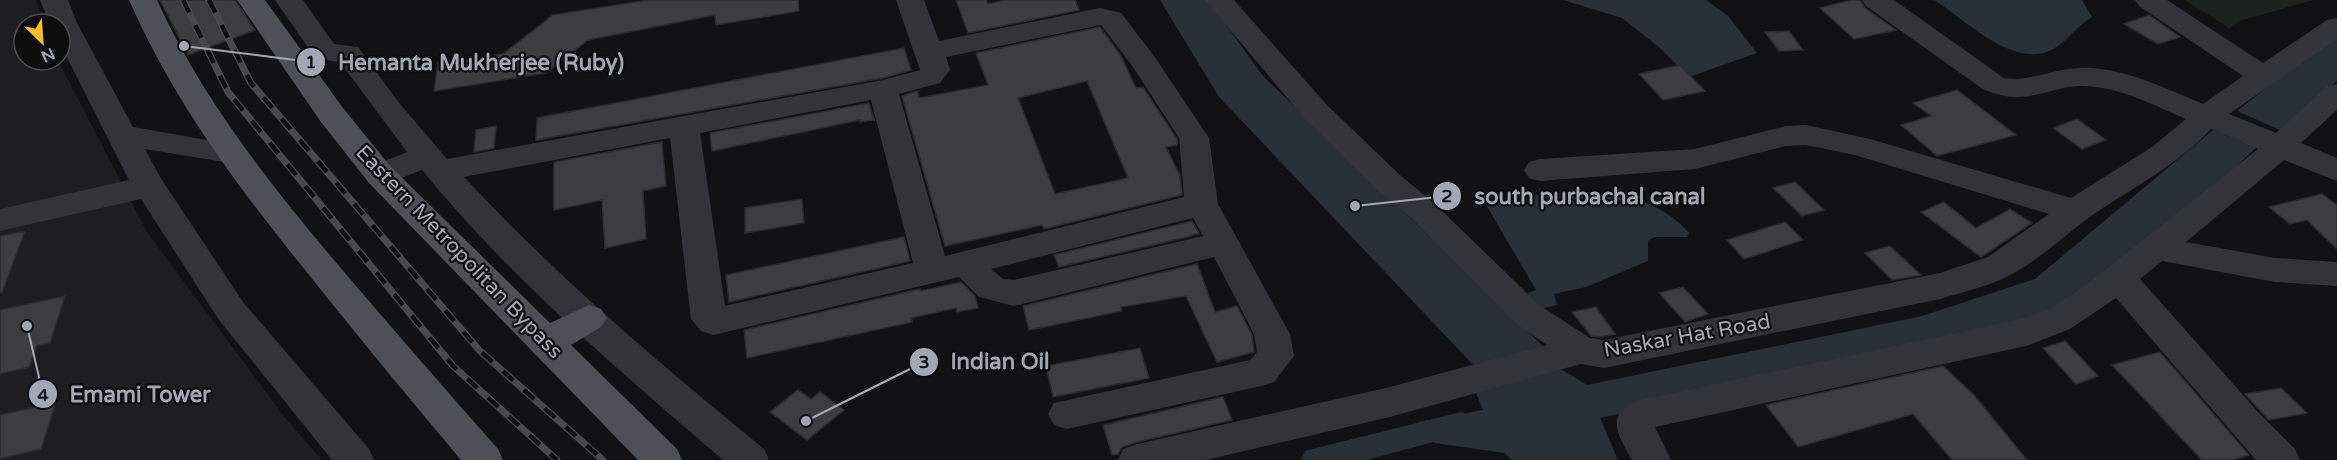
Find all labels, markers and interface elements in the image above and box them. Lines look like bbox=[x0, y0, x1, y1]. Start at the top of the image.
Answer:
north arrow bbox=[12, 12, 72, 72]
callout: Hemanta Mukherjee (Ruby) bbox=[296, 42, 636, 82]
text: N bbox=[38, 43, 58, 66]
text: Hemanta Mukherjee (Ruby) bbox=[338, 50, 624, 76]
text: 1 bbox=[305, 51, 317, 73]
street label: Eastern Metropolitan Bypass bbox=[350, 140, 568, 364]
callout: south purbachal canal bbox=[1432, 176, 1717, 216]
text: south purbachal canal bbox=[1475, 184, 1705, 210]
text: 2 bbox=[1441, 185, 1453, 207]
street label: Naskar Hat Road bbox=[1602, 309, 1772, 363]
callout: Indian Oil bbox=[909, 342, 1062, 382]
text: Indian Oil bbox=[951, 349, 1049, 375]
text: 3 bbox=[918, 351, 930, 373]
callout: Emami Tower bbox=[28, 374, 223, 414]
text: Emami Tower bbox=[69, 382, 211, 408]
text: 4 bbox=[37, 384, 49, 406]

